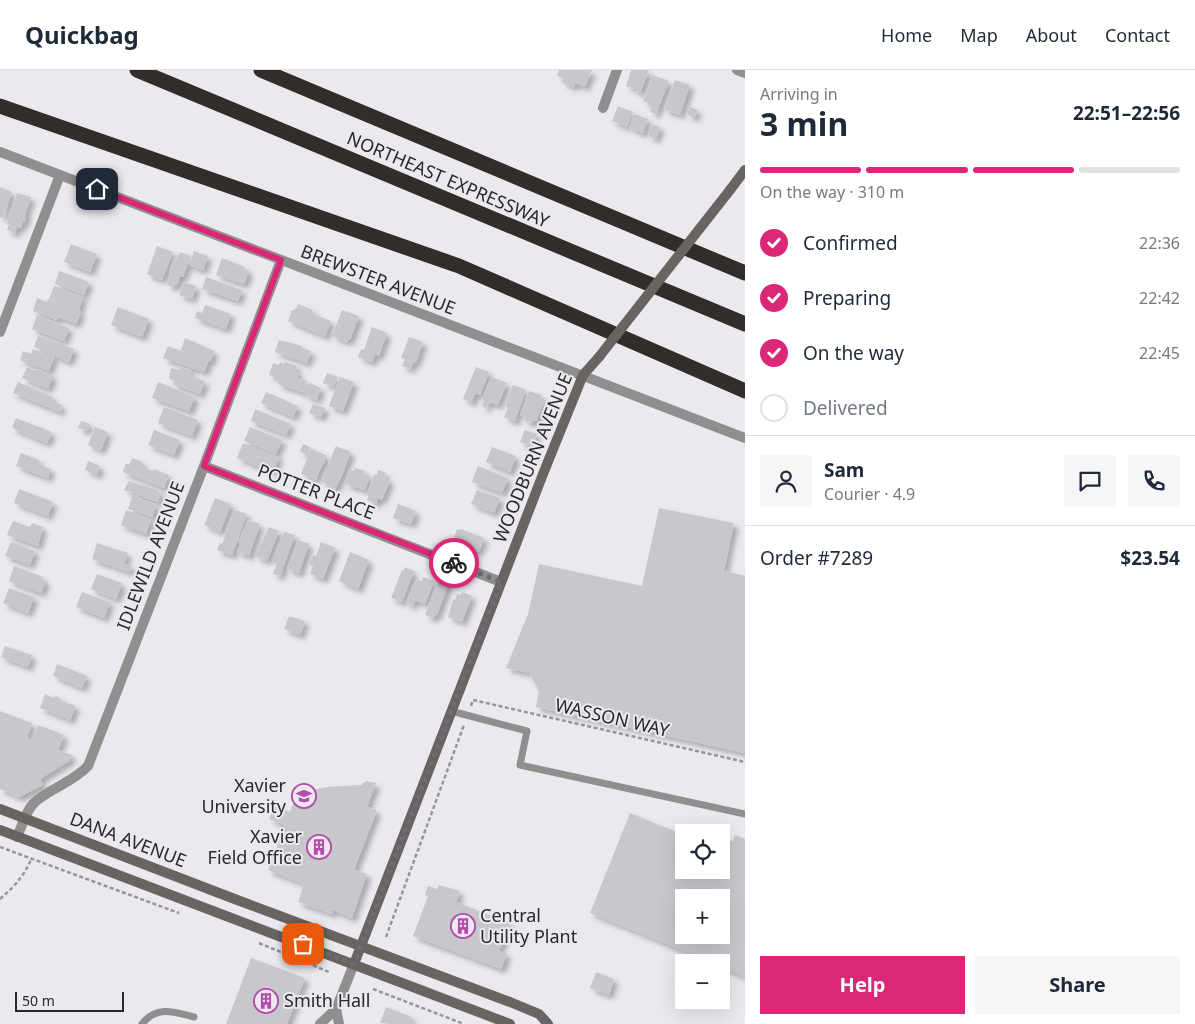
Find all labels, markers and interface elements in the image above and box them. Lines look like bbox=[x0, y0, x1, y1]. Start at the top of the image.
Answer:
text: Quickbag bbox=[25, 18, 139, 51]
text: Home bbox=[881, 23, 932, 47]
text: Map bbox=[960, 23, 998, 47]
text: About bbox=[1026, 23, 1077, 47]
text: Contact bbox=[1105, 23, 1170, 47]
text: Arriving in bbox=[760, 83, 838, 105]
text: 22:51–22:56 bbox=[1073, 100, 1180, 126]
text: 3 min bbox=[760, 102, 848, 145]
street label: NORTHEAST EXPRESSWAY bbox=[344, 126, 554, 233]
pin bbox=[76, 168, 118, 210]
icon: home bbox=[83, 175, 111, 203]
text: On the way · 310 m bbox=[760, 181, 904, 203]
icon: check bbox=[760, 229, 788, 257]
text: Confirmed bbox=[803, 230, 898, 256]
text: 22:36 bbox=[1139, 232, 1180, 254]
street label: BREWSTER AVENUE bbox=[298, 239, 459, 320]
icon: check bbox=[760, 284, 788, 312]
text: Preparing bbox=[803, 285, 891, 311]
text: 22:42 bbox=[1139, 287, 1180, 309]
icon: check bbox=[760, 339, 788, 367]
text: On the way bbox=[803, 340, 904, 366]
text: 22:45 bbox=[1139, 342, 1180, 364]
street label: WOODBURN AVENUE bbox=[487, 369, 577, 546]
text: Delivered bbox=[803, 395, 888, 421]
button: person bbox=[760, 455, 812, 507]
button: chat bbox=[1064, 455, 1116, 507]
button: phone bbox=[1128, 455, 1180, 507]
text: Sam bbox=[824, 457, 864, 483]
street label: POTTER PLACE bbox=[254, 458, 378, 524]
street label: IDLEWILD AVENUE bbox=[111, 478, 189, 633]
text: Courier · 4.9 bbox=[824, 483, 915, 505]
courier bbox=[429, 538, 479, 588]
text: Order #7289 bbox=[760, 545, 873, 571]
text: $23.54 bbox=[1120, 545, 1180, 571]
icon: bike bbox=[440, 549, 468, 577]
street label: WASSON WAY bbox=[553, 692, 672, 742]
place label: Xavier University bbox=[201, 773, 287, 818]
school or university icon: Xavier University bbox=[291, 783, 317, 809]
street label: DANA AVENUE bbox=[67, 806, 190, 872]
place label: Xavier Field Office bbox=[208, 824, 303, 869]
map controls bbox=[675, 824, 730, 1009]
button: locate bbox=[675, 824, 730, 879]
building icon: Xavier Field Office bbox=[306, 834, 332, 860]
button: + bbox=[675, 889, 730, 944]
place label: Central Utility Plant bbox=[480, 903, 578, 948]
building icon: Central Utility Plant bbox=[450, 913, 476, 939]
pin bbox=[282, 923, 324, 965]
icon: bag bbox=[289, 930, 317, 958]
button: − bbox=[675, 954, 730, 1009]
button: Help bbox=[760, 956, 965, 1014]
button: Share bbox=[975, 956, 1180, 1014]
building icon: Smith Hall bbox=[253, 988, 279, 1014]
place label: Smith Hall bbox=[284, 988, 370, 1012]
scale bar bbox=[15, 989, 124, 1012]
text: 50 m bbox=[22, 991, 55, 1010]

